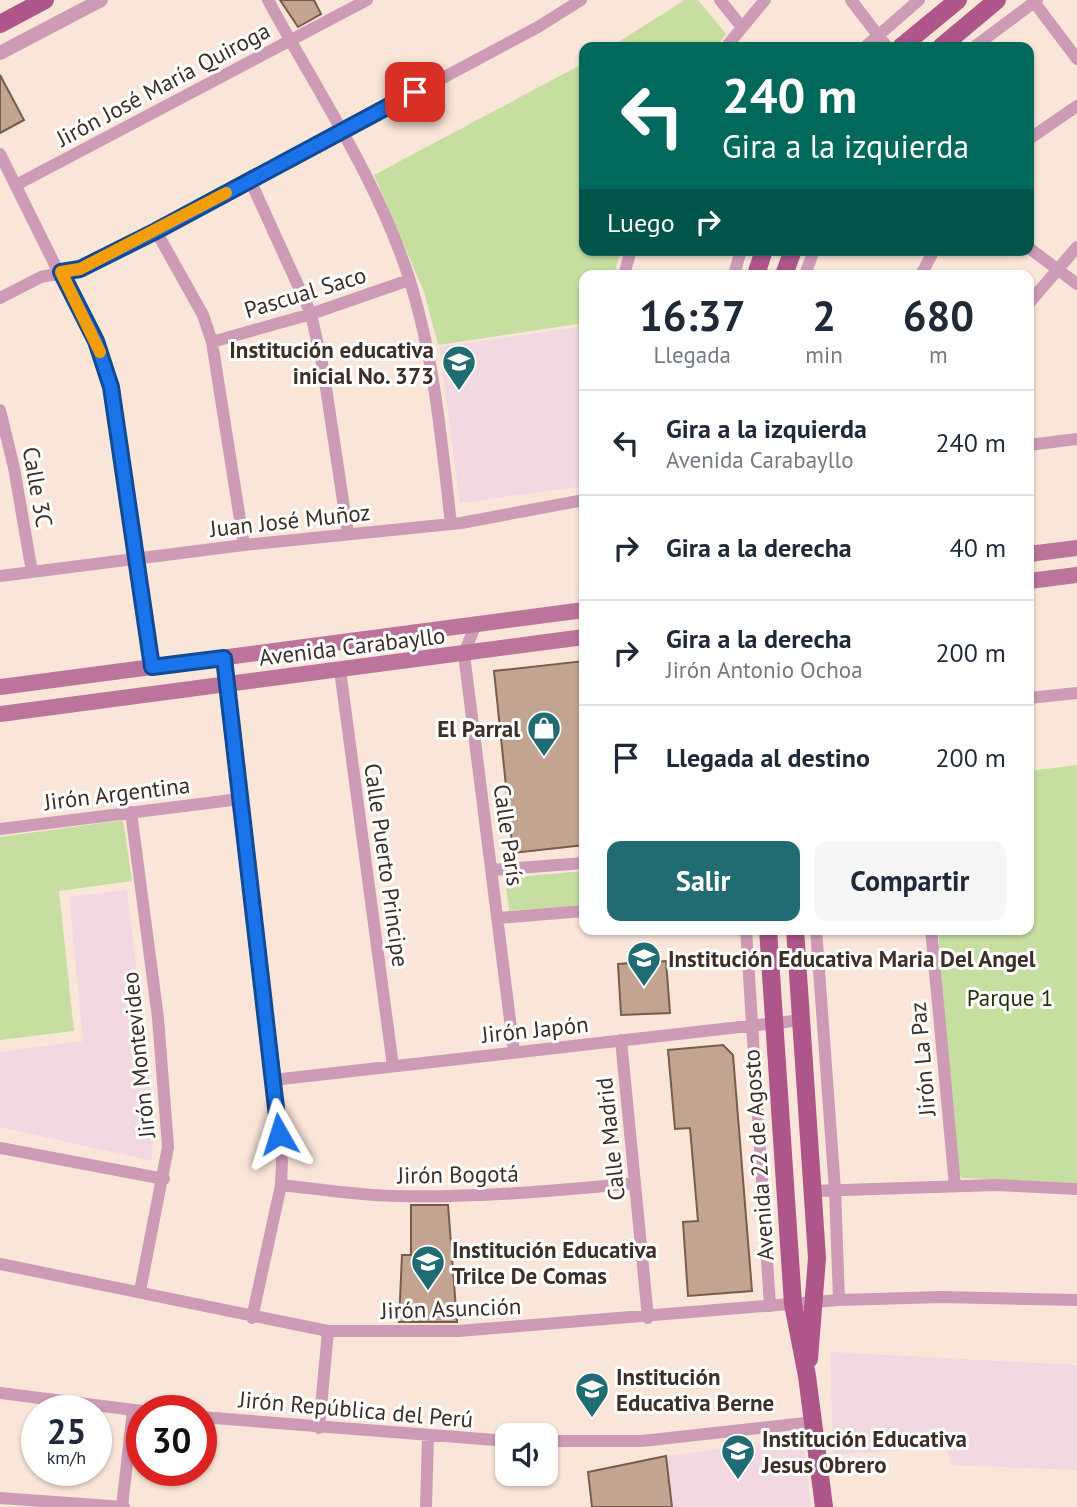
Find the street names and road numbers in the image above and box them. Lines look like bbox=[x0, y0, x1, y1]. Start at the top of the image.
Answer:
street label: Jirón José María Quiroga bbox=[50, 15, 275, 153]
street label: Pascual Saco bbox=[241, 260, 369, 324]
street label: Calle 3C bbox=[17, 445, 59, 529]
street label: Juan José Muñoz bbox=[207, 497, 372, 543]
street label: Avenida Carabayllo bbox=[257, 620, 447, 672]
street label: Calle Puerto Principe bbox=[358, 761, 416, 969]
street label: Jirón Argentina bbox=[41, 770, 192, 816]
street label: Calle París bbox=[488, 782, 530, 888]
street label: Jirón Montevideo bbox=[115, 970, 161, 1141]
street label: Jirón La Paz bbox=[903, 1001, 942, 1118]
street label: Jirón Japón bbox=[479, 1009, 590, 1049]
street label: Avenida 22 de Agosto bbox=[736, 1048, 780, 1262]
street label: Calle Madrid bbox=[589, 1076, 631, 1202]
street label: Jirón Bogotá bbox=[396, 1158, 519, 1190]
street label: Jirón Asunción bbox=[379, 1291, 522, 1325]
street label: Jirón República del Perú bbox=[237, 1384, 474, 1434]

